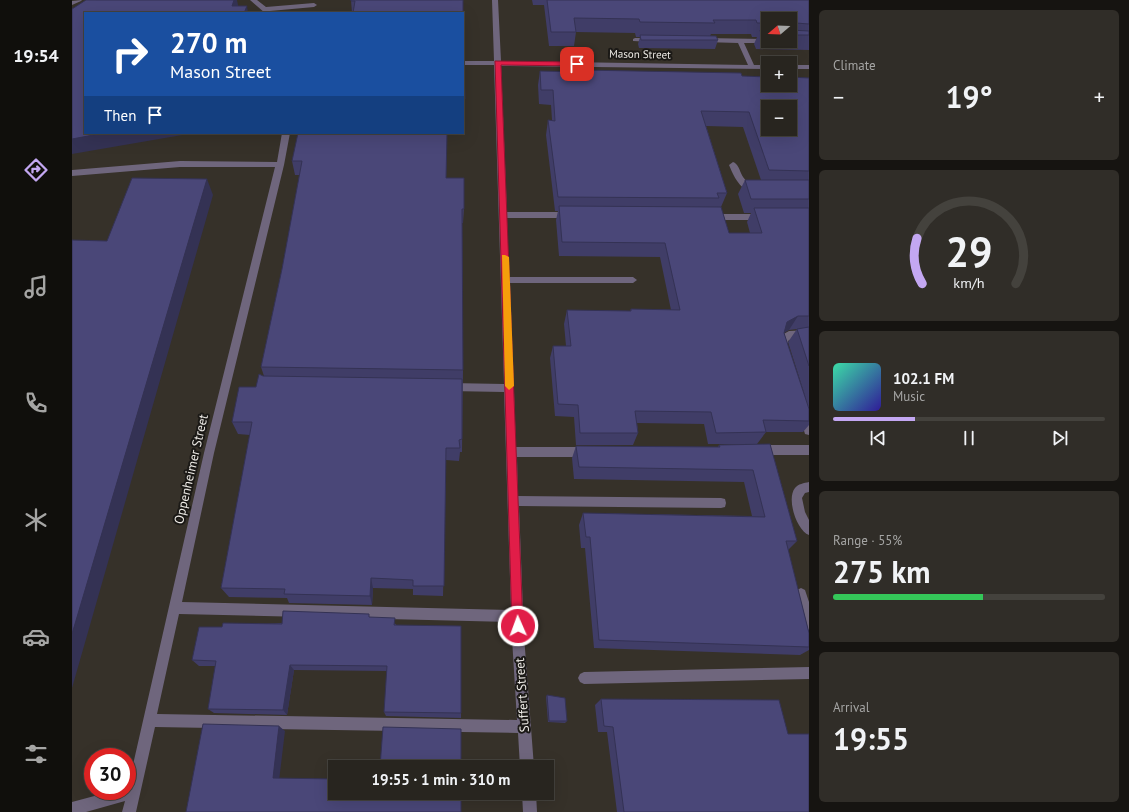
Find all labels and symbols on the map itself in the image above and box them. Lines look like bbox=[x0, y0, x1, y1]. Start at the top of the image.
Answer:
north arrow bbox=[761, 12, 797, 48]
street label: Mason Street bbox=[609, 46, 671, 62]
pin bbox=[560, 47, 594, 81]
street label: Oppenheimer Street bbox=[170, 412, 212, 526]
position arrow bbox=[497, 605, 539, 647]
street label: Suffert Street bbox=[511, 657, 533, 733]
speed limit sign: 30 bbox=[84, 748, 136, 800]

